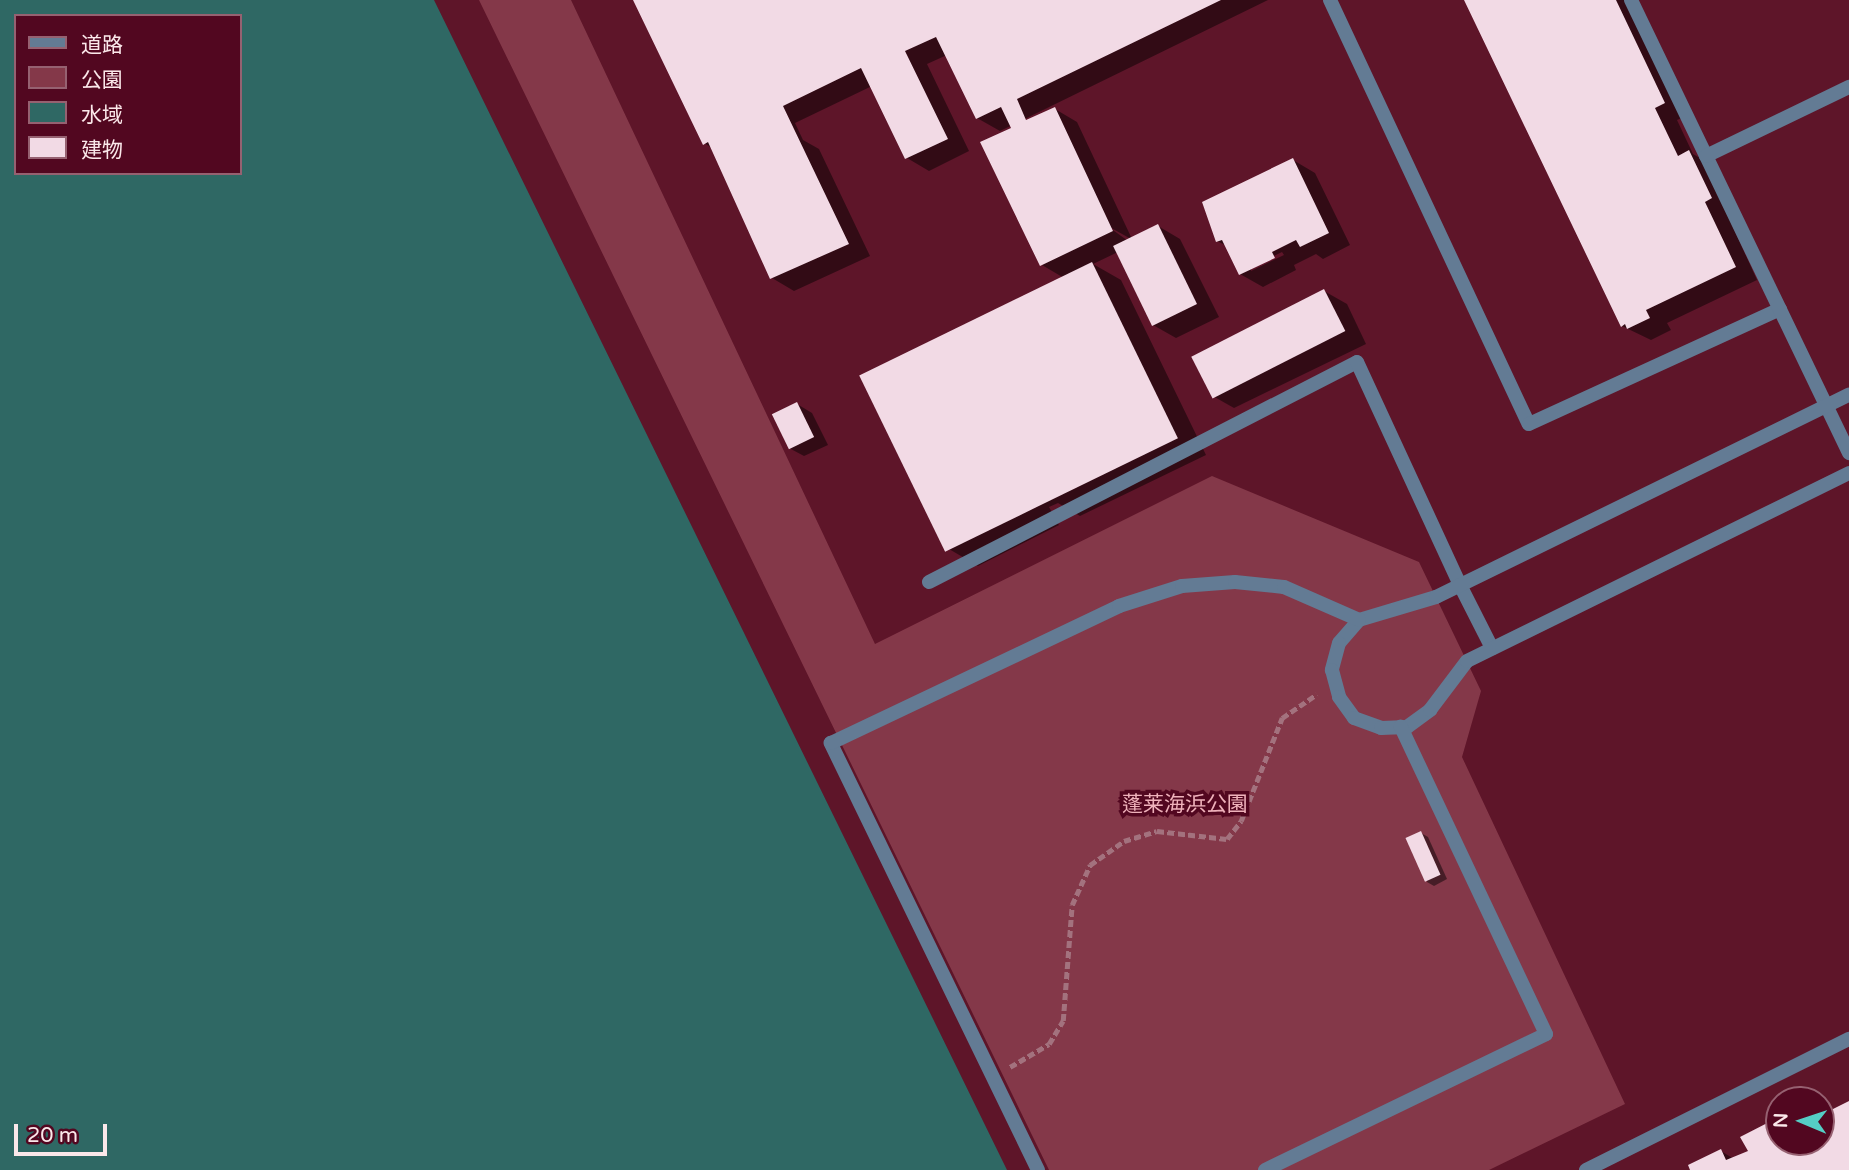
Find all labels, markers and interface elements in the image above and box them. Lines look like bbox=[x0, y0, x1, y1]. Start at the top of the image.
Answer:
legend bbox=[14, 14, 242, 175]
text: 道路 bbox=[81, 33, 123, 58]
text: 公園 bbox=[81, 68, 123, 93]
text: 水域 bbox=[81, 103, 123, 128]
text: 建物 bbox=[81, 138, 123, 163]
park label: 蓬莱海浜公園 bbox=[1122, 792, 1248, 818]
north arrow bbox=[1765, 1086, 1835, 1156]
scale bar bbox=[18, 1110, 110, 1154]
text: N bbox=[1770, 1112, 1792, 1128]
text: 20 m bbox=[27, 1123, 78, 1148]

